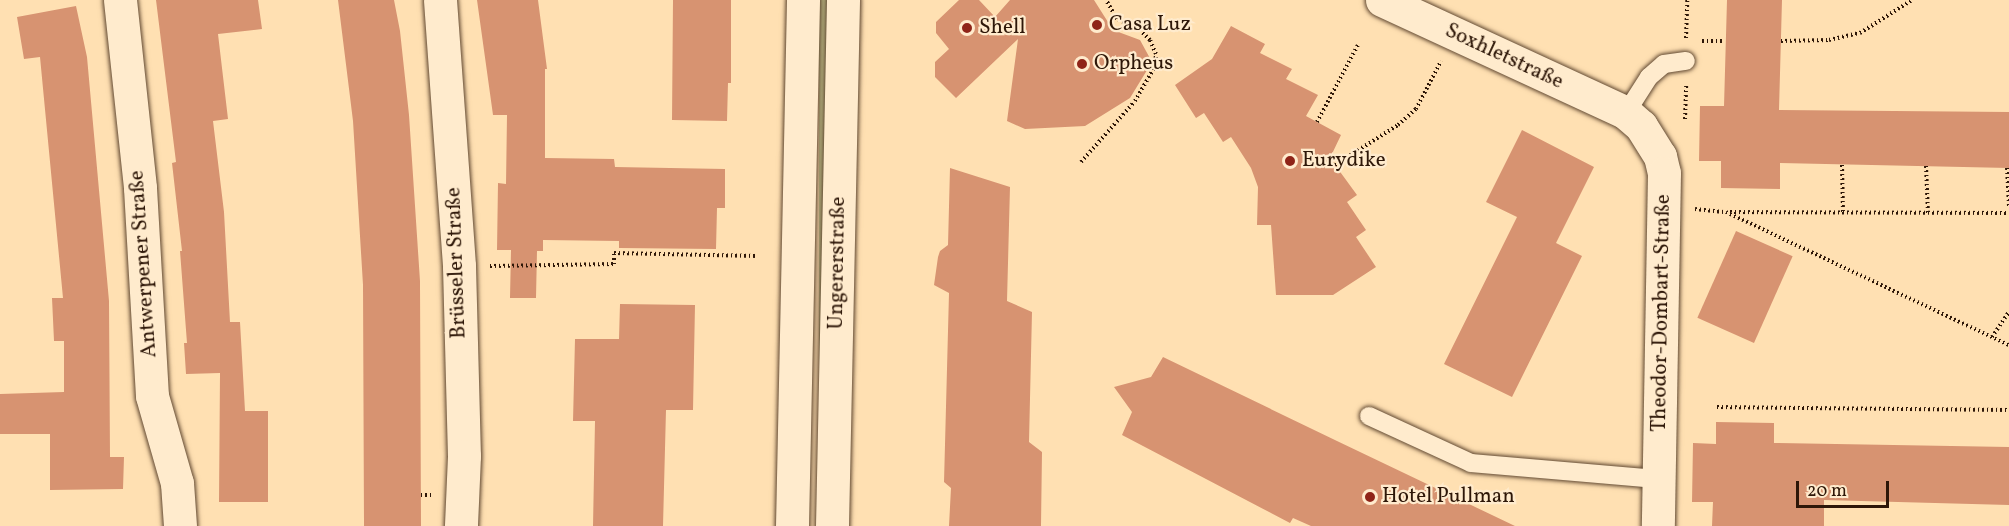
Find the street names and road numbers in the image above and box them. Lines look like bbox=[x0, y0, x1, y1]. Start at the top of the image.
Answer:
street label: Soxhletstraße bbox=[1441, 19, 1567, 95]
street label: Antwerpener Straße bbox=[125, 170, 163, 358]
street label: Brüsseler Straße bbox=[442, 187, 472, 339]
street label: Theodor-Dombart-Straße bbox=[1647, 194, 1677, 432]
street label: Ungererstraße bbox=[824, 196, 852, 330]

